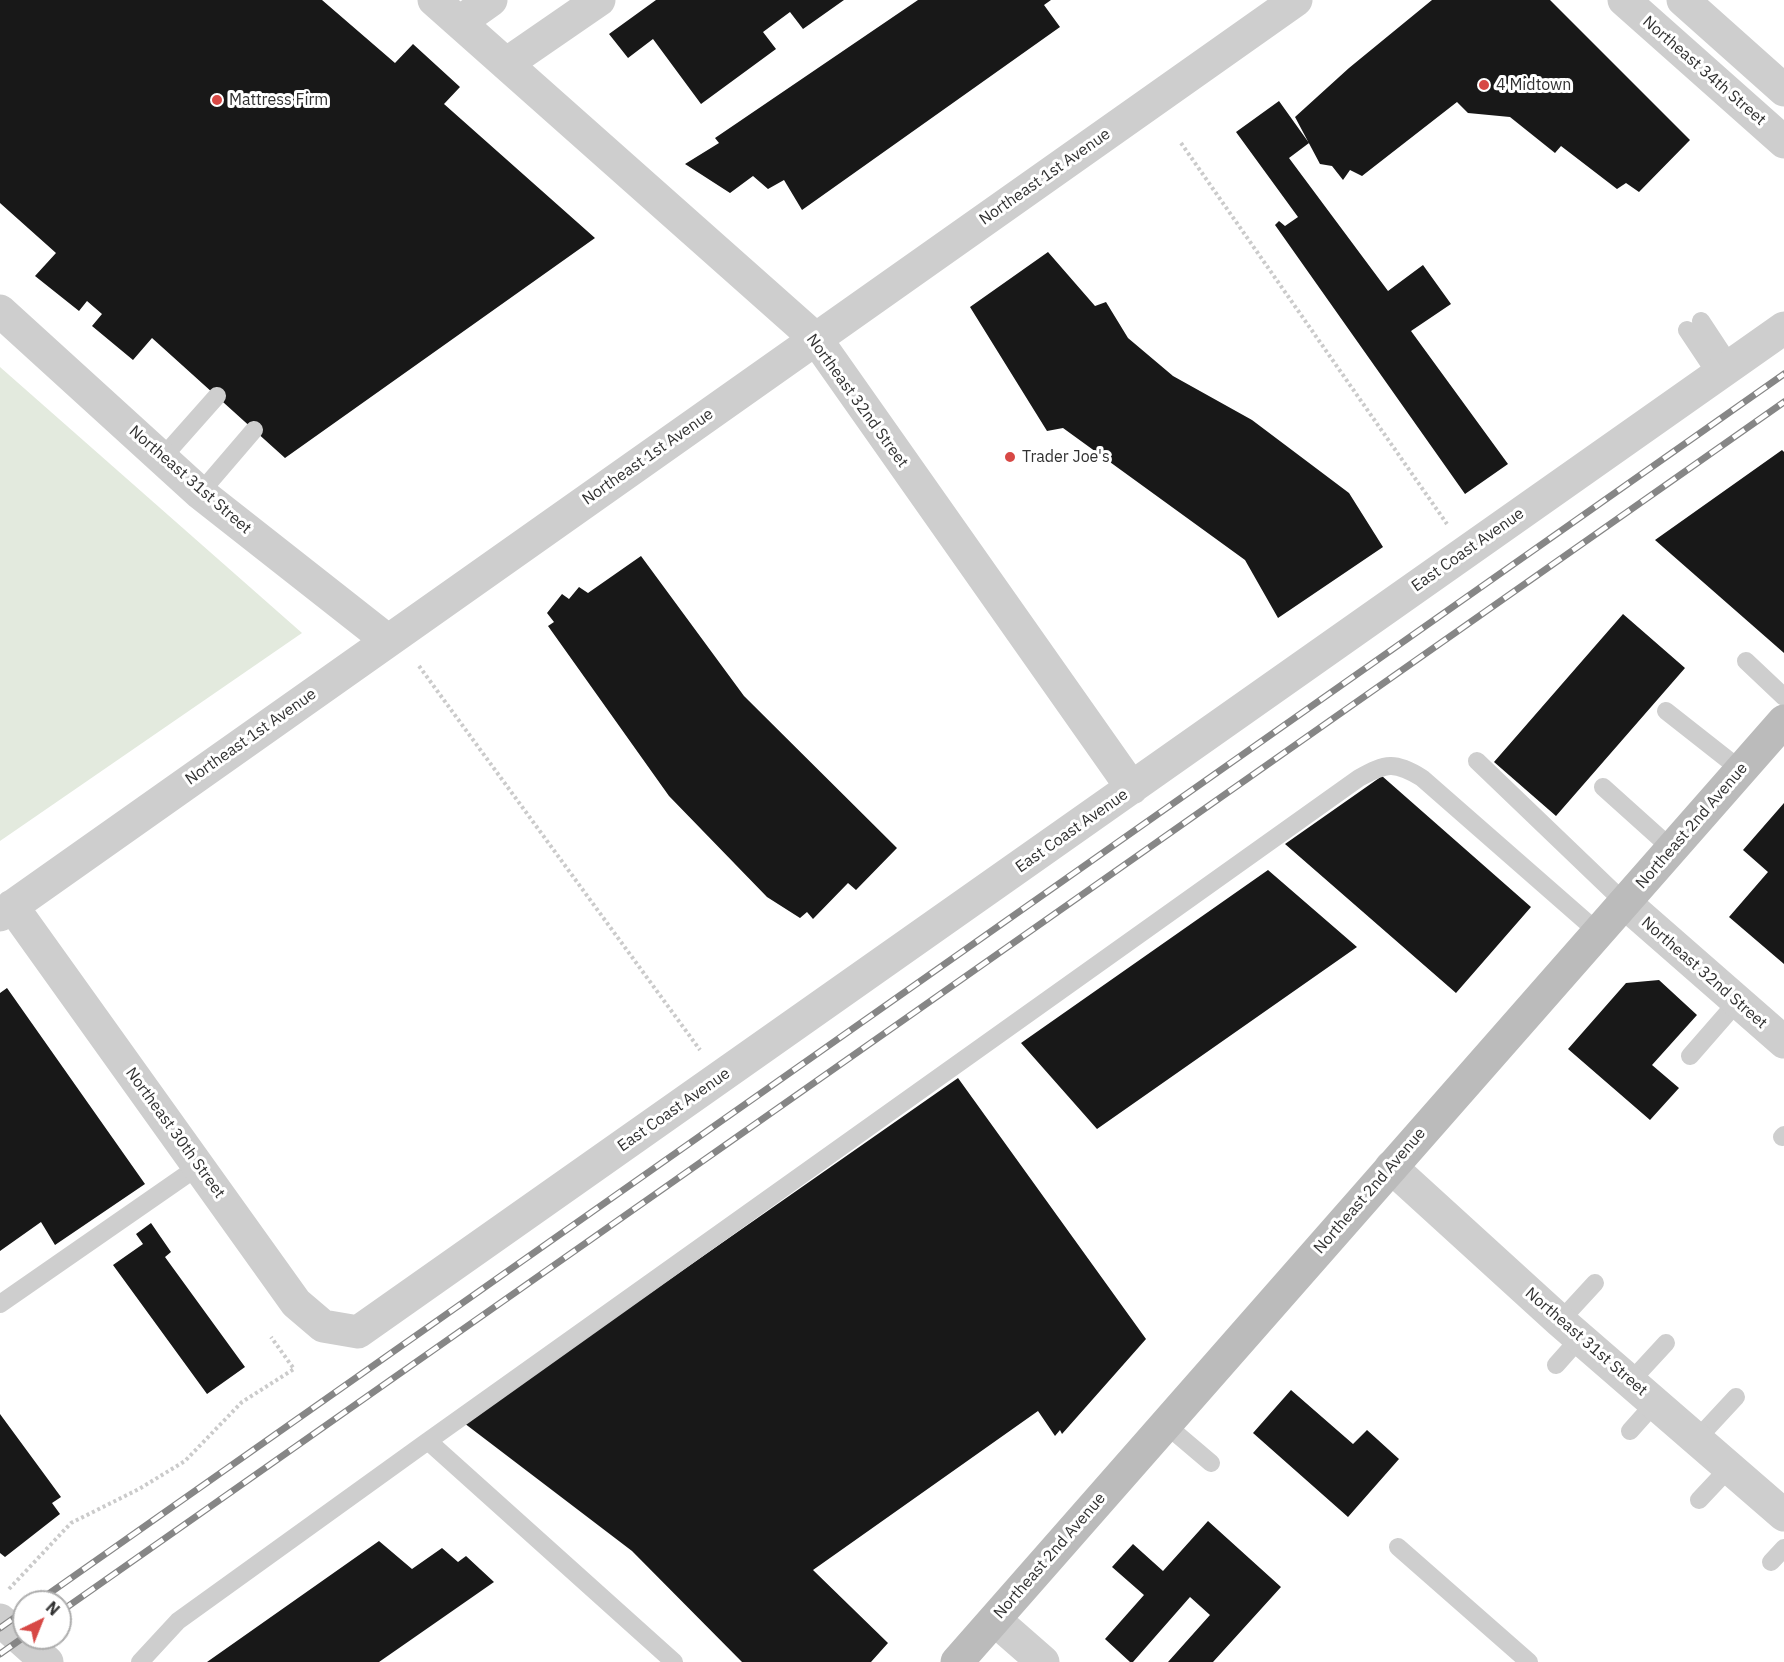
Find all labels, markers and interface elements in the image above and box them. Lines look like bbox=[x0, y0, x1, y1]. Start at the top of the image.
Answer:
street label: Northeast 34th Street bbox=[1639, 12, 1769, 130]
place label: 4 Midtown bbox=[1496, 75, 1571, 95]
marker: 4 Midtown bbox=[1477, 78, 1491, 92]
place label: Mattress Firm bbox=[229, 90, 328, 110]
marker: Mattress Firm bbox=[210, 93, 224, 107]
street label: Northeast 1st Avenue bbox=[976, 125, 1114, 229]
street label: Northeast 32nd Street bbox=[802, 330, 912, 472]
street label: Northeast 1st Avenue bbox=[579, 405, 717, 509]
street label: Northeast 31st Street bbox=[125, 422, 255, 538]
place label: Trader Joe's bbox=[1022, 447, 1110, 467]
marker: Trader Joe's bbox=[1003, 450, 1017, 464]
street label: East Coast Avenue bbox=[1408, 504, 1528, 596]
street label: Northeast 1st Avenue bbox=[182, 685, 320, 789]
street label: Northeast 2nd Avenue bbox=[1632, 759, 1752, 893]
street label: East Coast Avenue bbox=[1012, 785, 1132, 877]
street label: Northeast 32nd Street bbox=[1637, 913, 1771, 1033]
street label: Northeast 30th Street bbox=[121, 1064, 229, 1202]
street label: East Coast Avenue bbox=[614, 1064, 734, 1156]
street label: Northeast 2nd Avenue bbox=[1310, 1124, 1430, 1258]
street label: Northeast 31st Street bbox=[1521, 1284, 1651, 1400]
street label: Northeast 2nd Avenue bbox=[990, 1489, 1110, 1623]
north arrow bbox=[12, 1590, 72, 1650]
text: N bbox=[42, 1597, 64, 1620]

